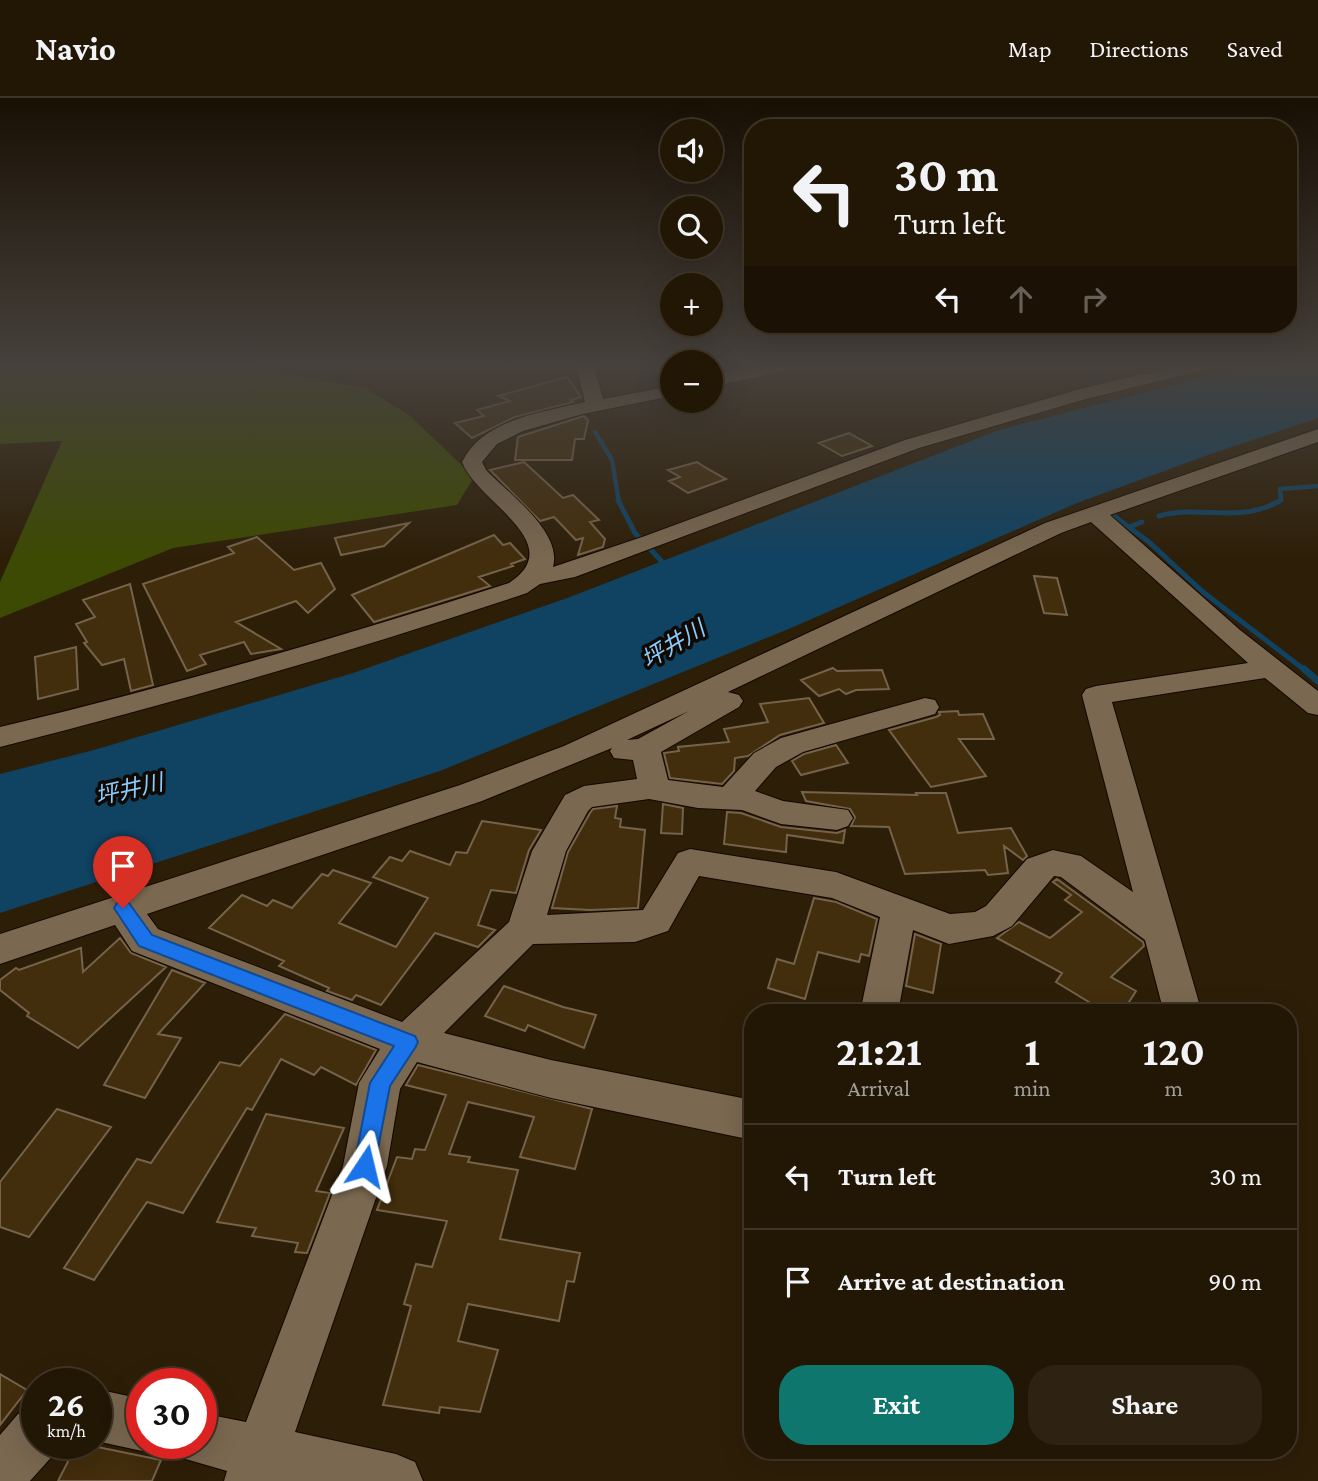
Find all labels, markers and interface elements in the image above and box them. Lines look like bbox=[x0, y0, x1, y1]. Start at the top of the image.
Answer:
text: Navio bbox=[35, 30, 116, 67]
text: Map bbox=[1008, 35, 1052, 62]
text: Directions bbox=[1090, 35, 1189, 62]
text: Saved bbox=[1227, 35, 1283, 62]
map controls bbox=[660, 119, 723, 413]
button: sound bbox=[660, 119, 723, 182]
icon: left bbox=[779, 147, 870, 238]
text: 30 m bbox=[894, 147, 999, 202]
button: search bbox=[660, 196, 723, 259]
text: Turn left bbox=[894, 205, 1005, 241]
button: + bbox=[660, 273, 723, 336]
icon: left bbox=[929, 280, 967, 318]
icon: ahead bbox=[1002, 280, 1040, 318]
icon: right bbox=[1075, 280, 1113, 318]
button: − bbox=[660, 350, 723, 413]
water label: 坪井川 bbox=[637, 614, 712, 673]
water label: 坪井川 bbox=[92, 768, 168, 809]
pin bbox=[93, 836, 153, 908]
icon: arrive bbox=[104, 847, 142, 885]
text: 21:21 bbox=[836, 1027, 922, 1074]
text: 1 bbox=[1024, 1027, 1040, 1074]
text: 120 bbox=[1142, 1027, 1205, 1074]
text: Arrival bbox=[848, 1075, 910, 1101]
text: min bbox=[1014, 1075, 1051, 1101]
text: m bbox=[1165, 1075, 1183, 1101]
position arrow bbox=[328, 1129, 402, 1203]
icon: left bbox=[779, 1158, 817, 1196]
text: Turn left bbox=[838, 1162, 936, 1191]
text: 30 m bbox=[1209, 1162, 1262, 1191]
icon: arrive bbox=[779, 1263, 817, 1301]
text: Arrive at destination bbox=[838, 1267, 1065, 1296]
text: 90 m bbox=[1208, 1267, 1262, 1296]
button: Exit bbox=[779, 1365, 1014, 1445]
button: Share bbox=[1028, 1365, 1262, 1445]
speed limit sign: 30 bbox=[126, 1368, 217, 1459]
text: 26 bbox=[48, 1385, 85, 1424]
text: km/h bbox=[47, 1421, 86, 1441]

